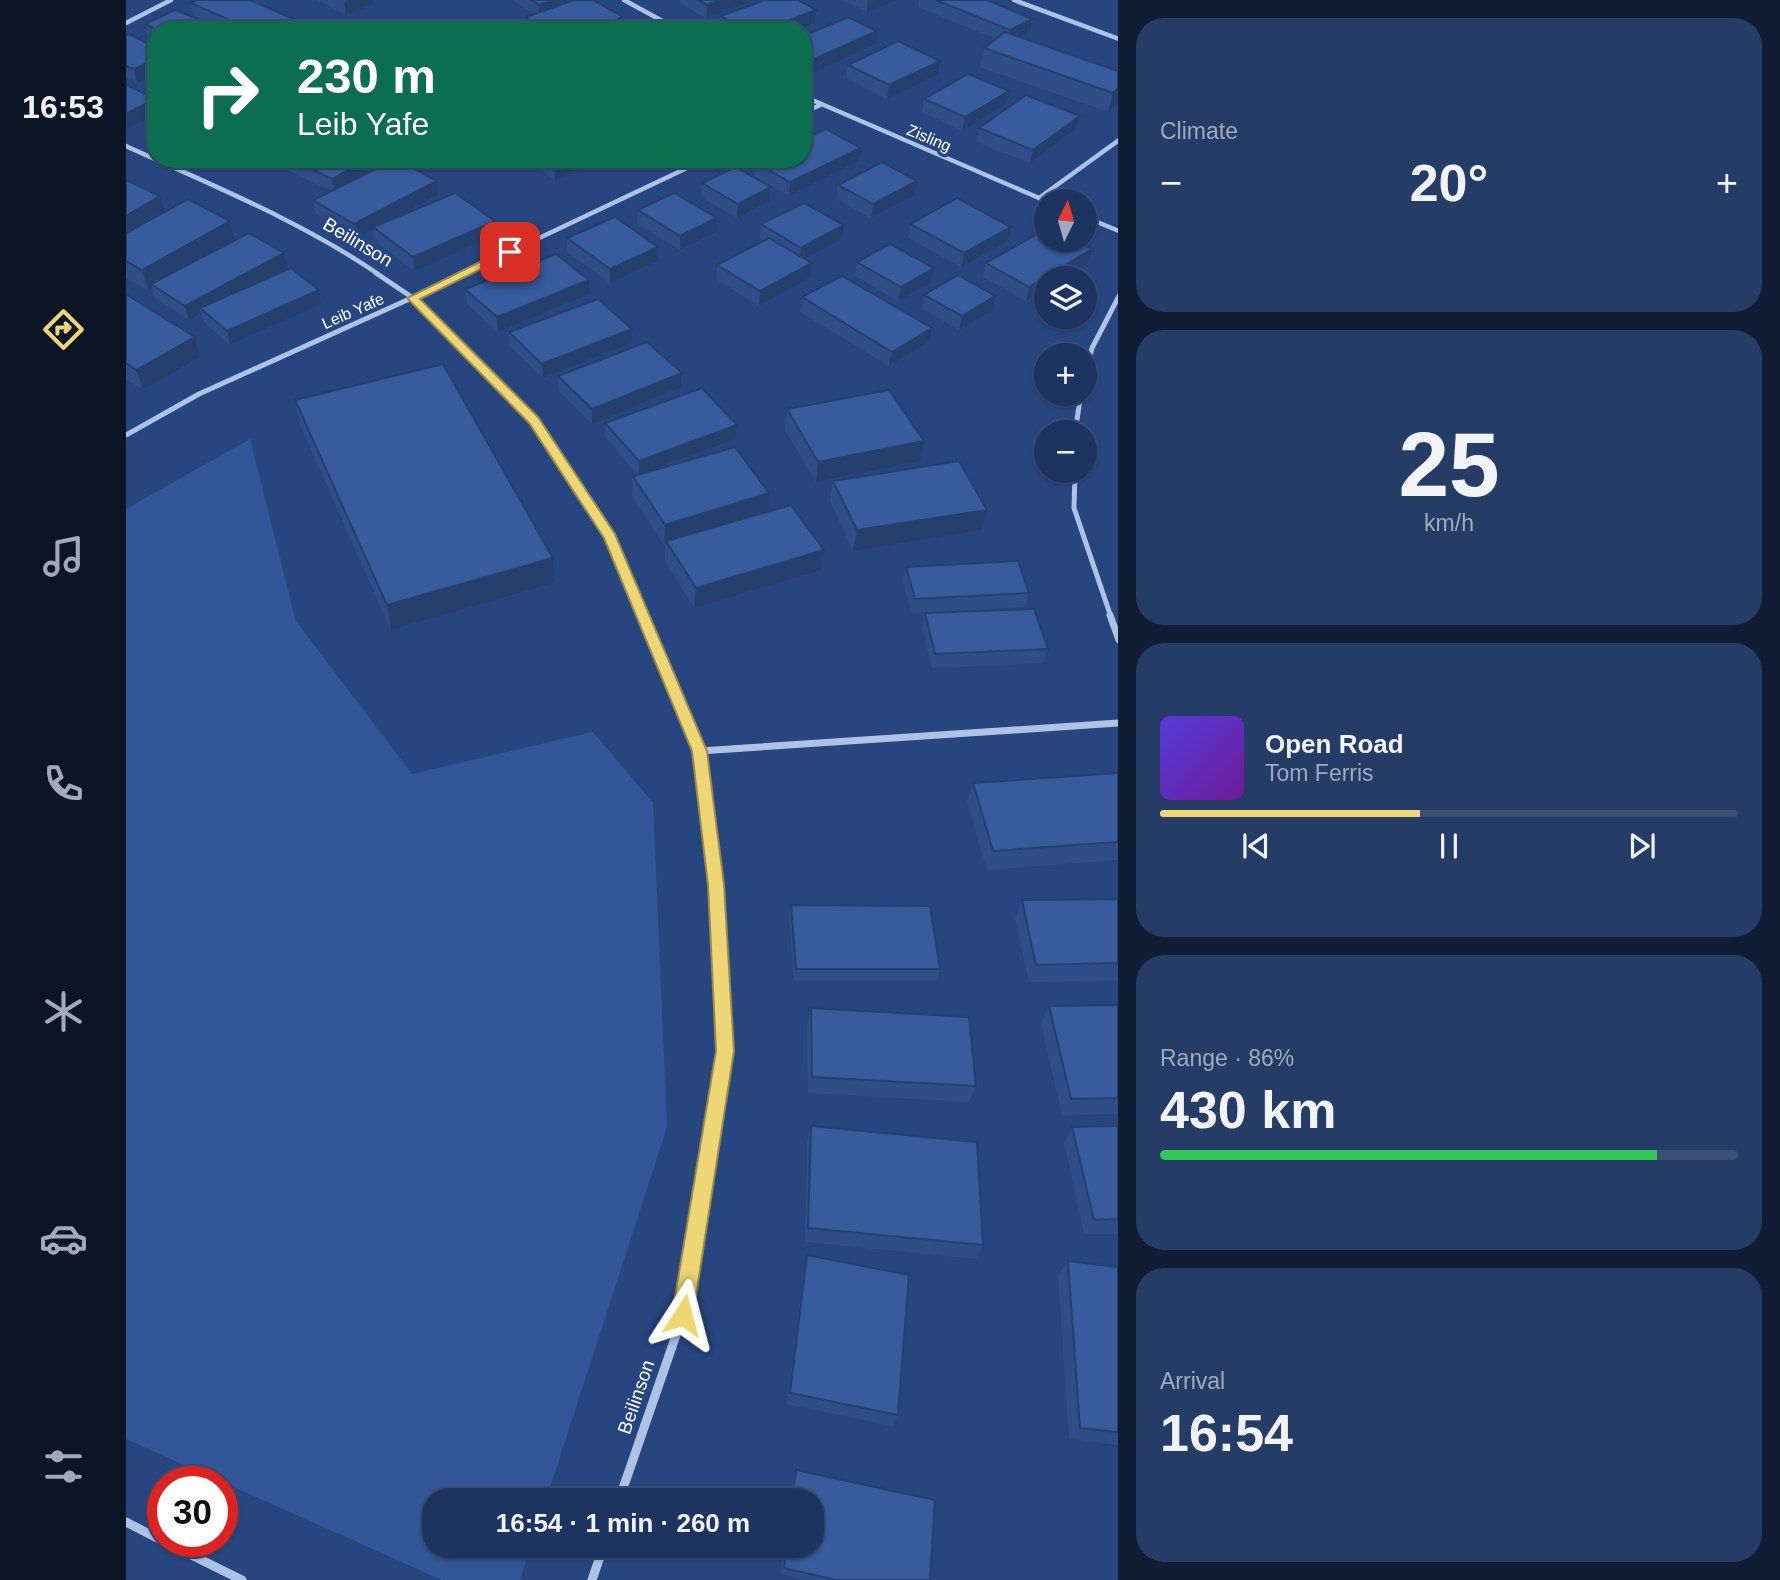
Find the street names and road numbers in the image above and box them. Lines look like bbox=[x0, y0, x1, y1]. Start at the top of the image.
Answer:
street label: Zisling bbox=[904, 121, 954, 155]
street label: Beilinson bbox=[320, 213, 396, 271]
street label: Leib Yafe bbox=[319, 290, 387, 332]
street label: Beilinson bbox=[614, 1357, 658, 1437]

